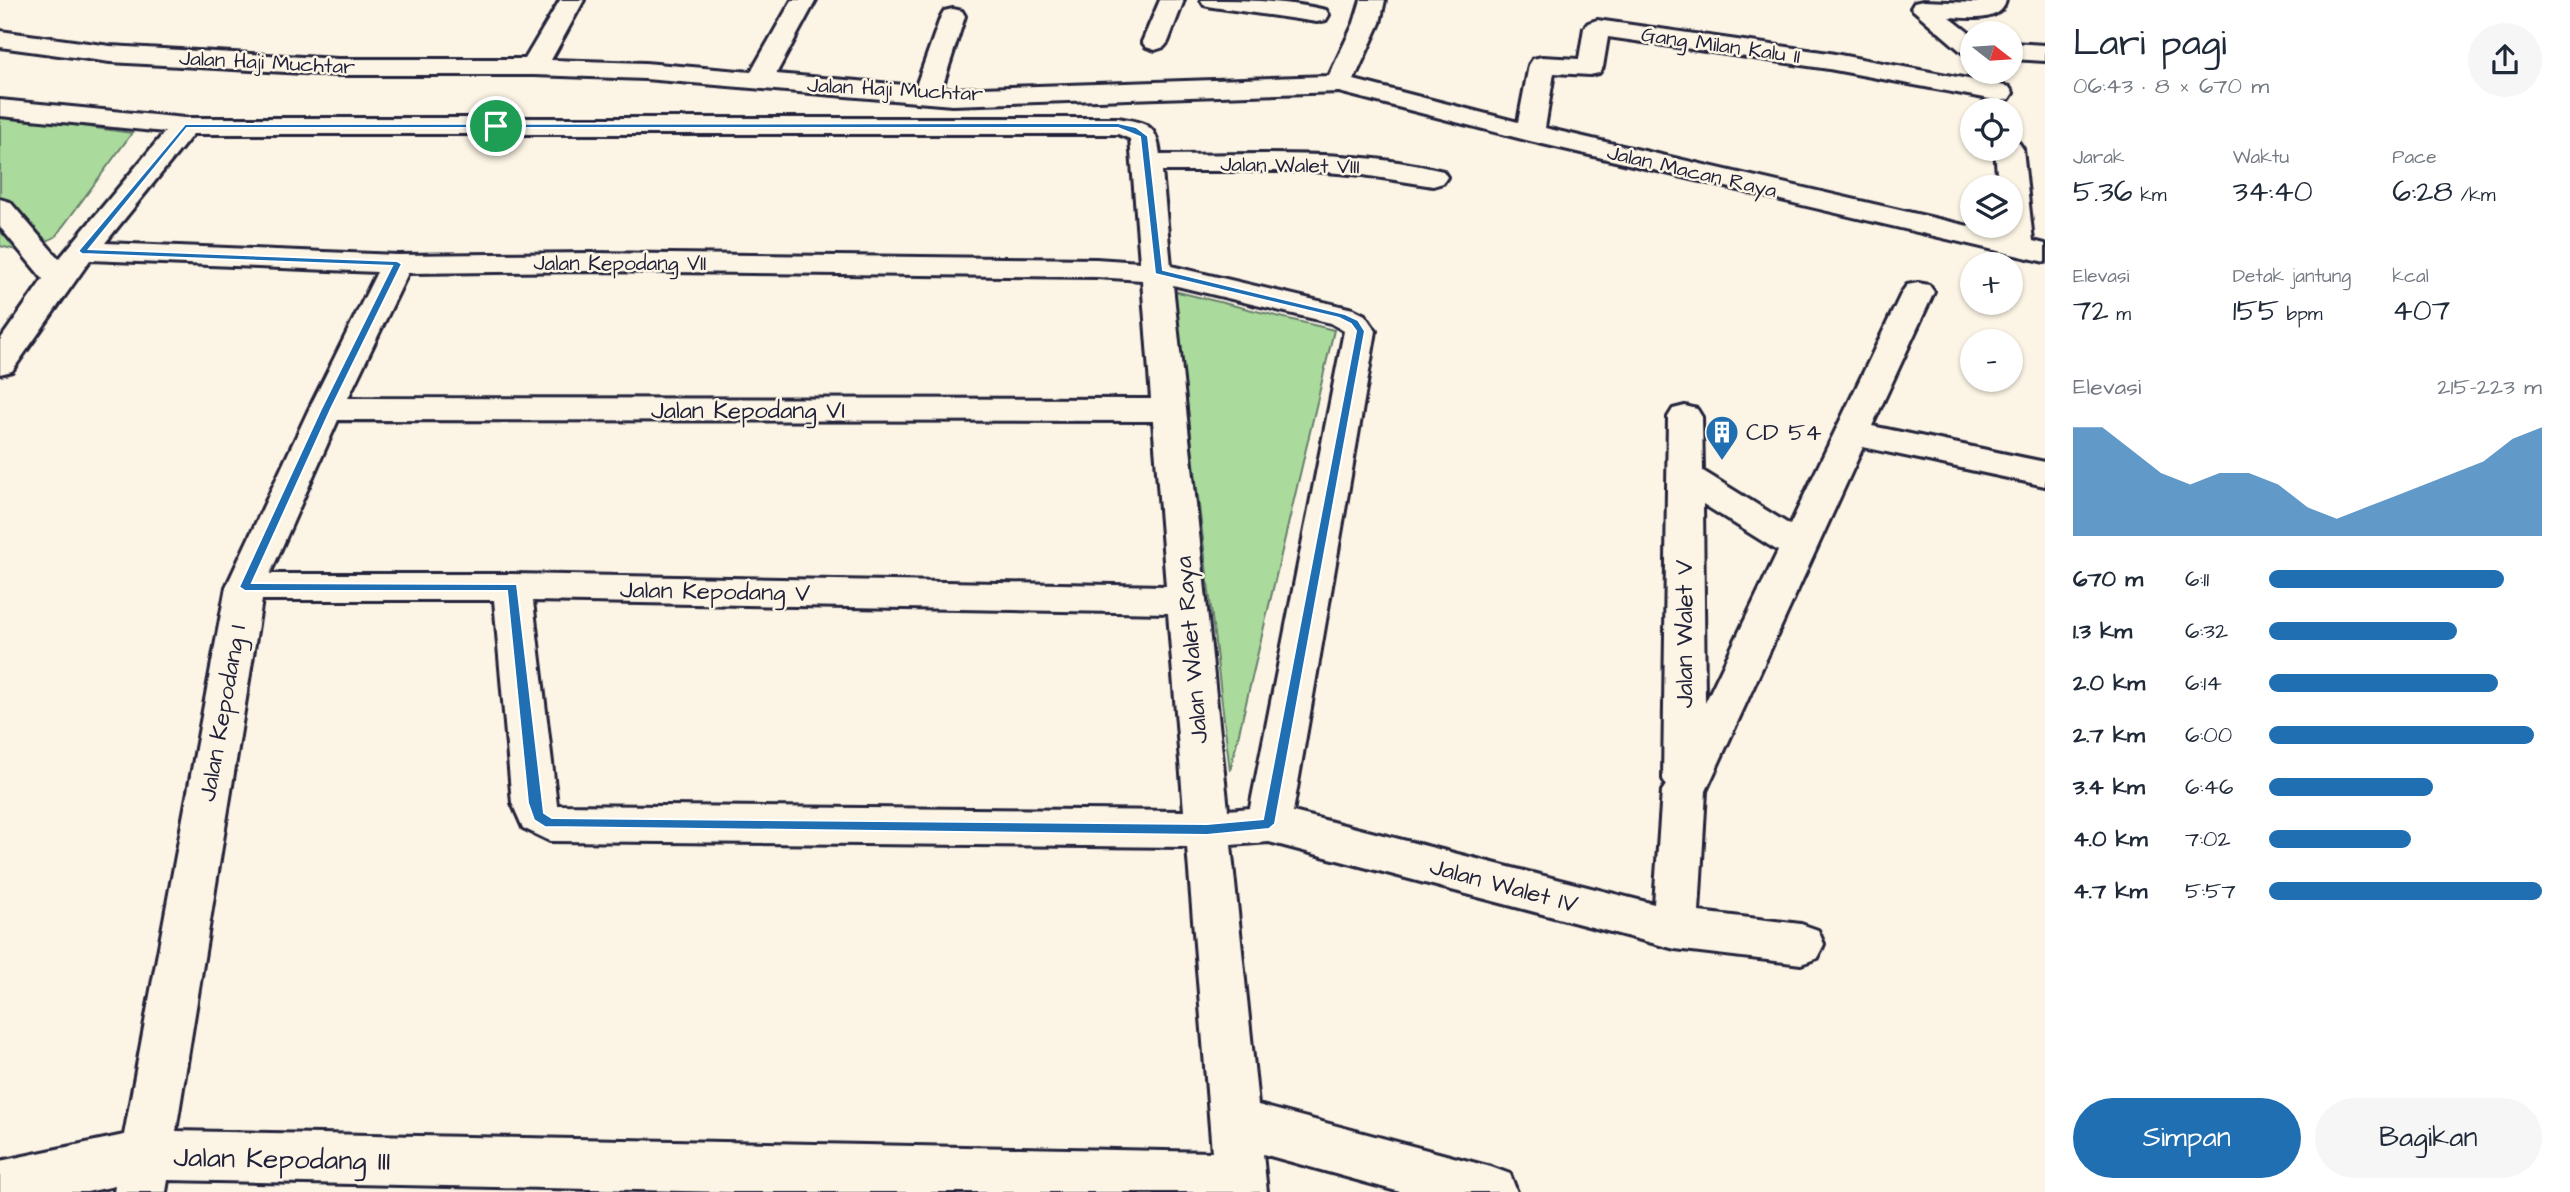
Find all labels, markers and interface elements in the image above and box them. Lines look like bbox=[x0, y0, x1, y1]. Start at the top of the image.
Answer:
text: Lari pagi bbox=[2073, 18, 2226, 70]
street label: Gang Milan Kalu II bbox=[1639, 20, 1802, 73]
north arrow bbox=[1960, 21, 2023, 84]
map controls bbox=[1960, 21, 2023, 392]
button: share bbox=[2468, 23, 2542, 97]
street label: Jalan Haji Muchtar bbox=[178, 43, 356, 82]
street label: Jalan Haji Muchtar bbox=[806, 70, 984, 109]
text: 06:43 · 8 × 670 m bbox=[2073, 70, 2269, 102]
pin bbox=[466, 96, 526, 156]
button: locate bbox=[1960, 98, 2023, 161]
icon: arrive bbox=[477, 107, 515, 145]
street label: Jalan Macan Raya bbox=[1604, 138, 1780, 207]
text: Jarak bbox=[2073, 144, 2125, 171]
text: Waktu bbox=[2233, 144, 2289, 171]
text: Pace bbox=[2392, 144, 2436, 171]
street label: Jalan Walet VIII bbox=[1220, 150, 1360, 181]
text: 5.36 bbox=[2073, 171, 2133, 213]
text: 34:40 bbox=[2233, 171, 2313, 213]
text: 6:28 bbox=[2392, 171, 2453, 213]
button: layers bbox=[1960, 175, 2023, 238]
text: km bbox=[2133, 182, 2167, 209]
text: /km bbox=[2453, 182, 2496, 209]
street label: Jalan Kepodang VII bbox=[534, 249, 706, 280]
button: + bbox=[1960, 252, 2023, 315]
text: Elevasi bbox=[2073, 263, 2129, 290]
text: Detak jantung bbox=[2233, 263, 2351, 290]
text: kcal bbox=[2392, 263, 2429, 290]
text: 72 bbox=[2073, 290, 2109, 332]
text: 155 bbox=[2233, 290, 2279, 332]
text: 407 bbox=[2392, 290, 2450, 332]
text: m bbox=[2109, 301, 2131, 328]
text: bpm bbox=[2279, 301, 2323, 328]
button: − bbox=[1960, 329, 2023, 392]
text: Elevasi bbox=[2073, 371, 2141, 403]
text: 215–223 m bbox=[2437, 371, 2542, 403]
street label: Jalan Kepodang VI bbox=[651, 394, 845, 429]
building icon: CD 54 bbox=[1703, 413, 1741, 462]
place label: CD 54 bbox=[1746, 416, 1822, 450]
street label: Jalan Walet Raya bbox=[1167, 555, 1218, 745]
street label: Jalan Walet V bbox=[1668, 560, 1702, 708]
text: 670 m bbox=[2073, 563, 2143, 595]
text: 6:11 bbox=[2185, 563, 2209, 595]
street label: Jalan Kepodang V bbox=[619, 573, 810, 612]
text: 1.3 km bbox=[2073, 615, 2132, 647]
text: 6:32 bbox=[2185, 615, 2228, 647]
street label: Jalan Kepodang I bbox=[191, 622, 256, 804]
text: 2.0 km bbox=[2073, 667, 2145, 699]
text: 6:14 bbox=[2185, 667, 2222, 699]
text: 2.7 km bbox=[2073, 719, 2145, 751]
text: 6:00 bbox=[2185, 719, 2232, 751]
text: 3.4 km bbox=[2073, 771, 2145, 803]
text: 6:46 bbox=[2185, 771, 2233, 803]
text: 4.0 km bbox=[2073, 823, 2148, 855]
text: 7:02 bbox=[2185, 823, 2231, 855]
street label: Jalan Walet IV bbox=[1426, 850, 1582, 922]
text: 4.7 km bbox=[2073, 875, 2147, 907]
text: 5:57 bbox=[2185, 875, 2236, 907]
button: Simpan bbox=[2073, 1098, 2301, 1178]
button: Bagikan bbox=[2315, 1098, 2542, 1178]
street label: Jalan Kepodang III bbox=[173, 1138, 391, 1182]

